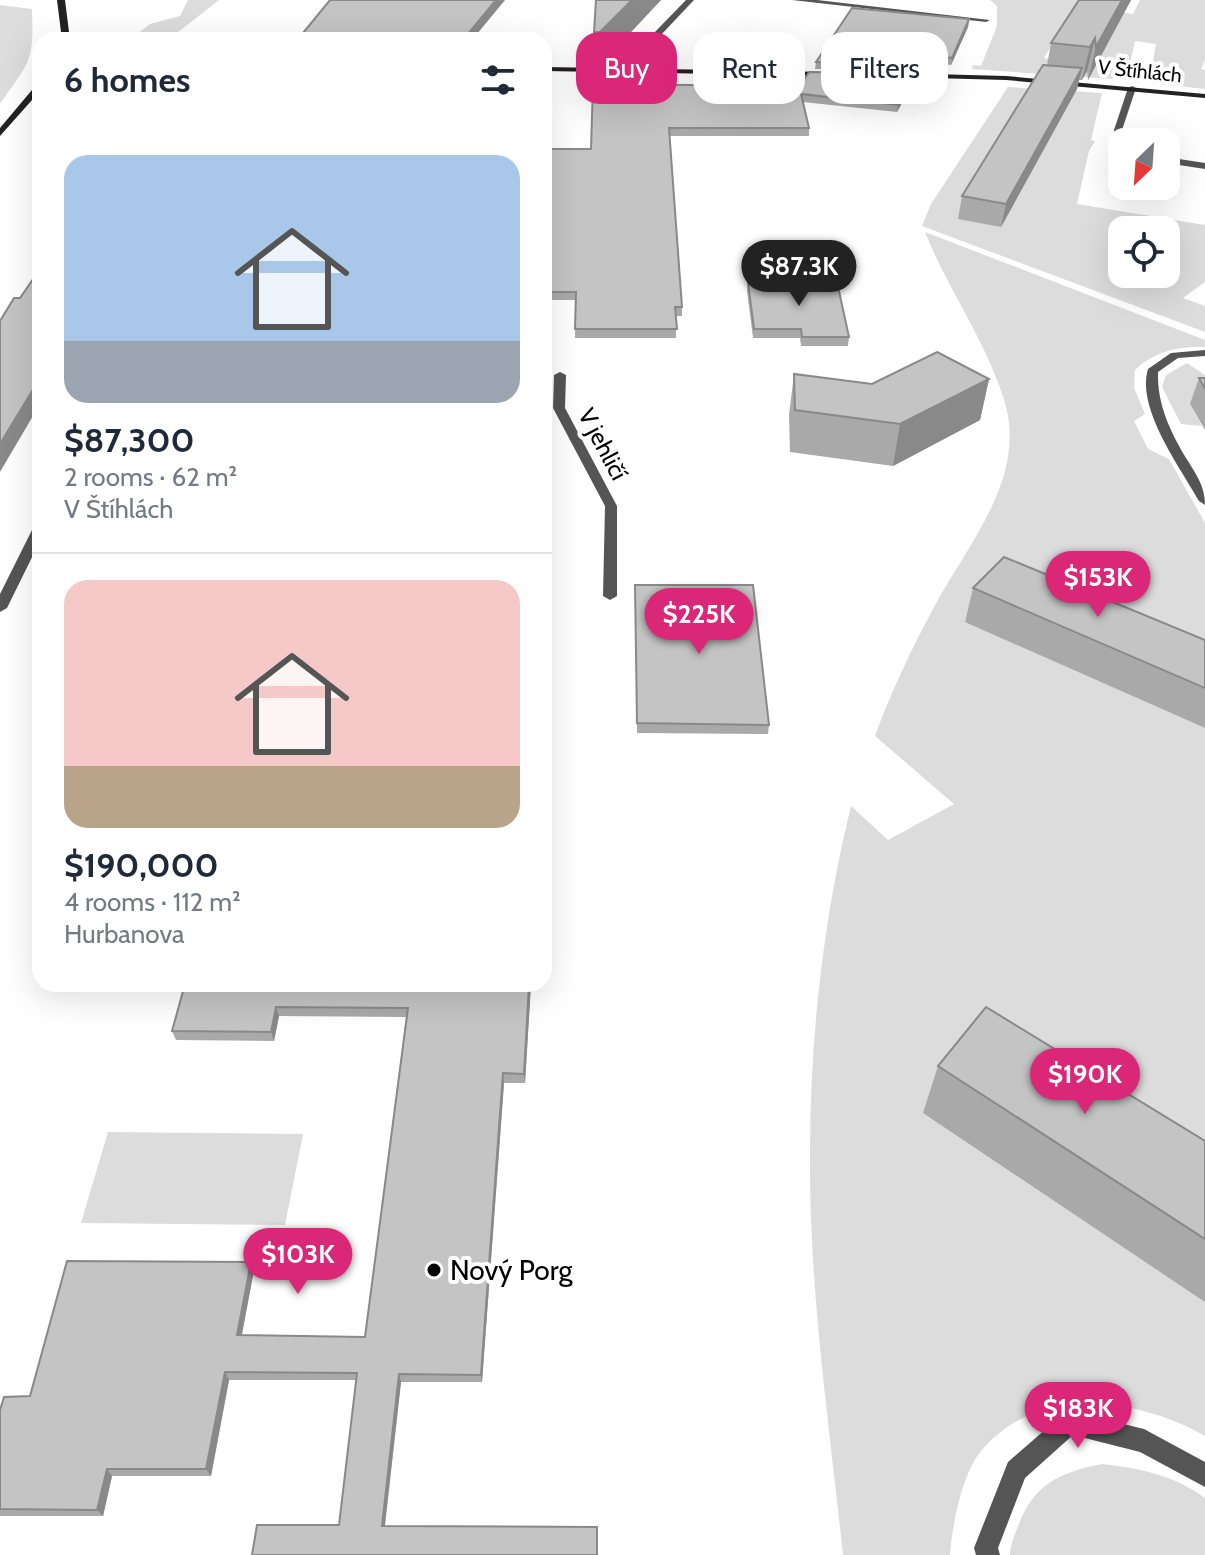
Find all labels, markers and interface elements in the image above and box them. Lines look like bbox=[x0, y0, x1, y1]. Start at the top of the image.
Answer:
chip: Buy bbox=[576, 32, 677, 104]
chip: Rent bbox=[693, 32, 805, 104]
chip: Filters bbox=[821, 32, 948, 104]
street label: V Štíhlách bbox=[1097, 55, 1183, 87]
icon: filters bbox=[476, 58, 520, 102]
text: 6 homes bbox=[64, 59, 190, 101]
north arrow bbox=[1108, 128, 1180, 200]
map controls bbox=[1108, 128, 1180, 288]
icon: home bbox=[220, 207, 364, 351]
button: locate bbox=[1108, 216, 1180, 288]
pin: $87.3K bbox=[734, 240, 864, 308]
text: $87.3K bbox=[759, 250, 839, 282]
street label: V jehličí bbox=[572, 403, 634, 485]
text: $87,300 bbox=[64, 419, 195, 461]
text: 2 rooms · 62 m² bbox=[64, 461, 237, 493]
text: V Štíhlách bbox=[64, 493, 173, 525]
pin: $153K bbox=[1042, 551, 1154, 619]
text: $153K bbox=[1064, 561, 1132, 593]
pin: $225K bbox=[643, 588, 755, 656]
text: $225K bbox=[663, 598, 735, 630]
icon: home bbox=[220, 632, 364, 776]
text: $190,000 bbox=[64, 844, 219, 886]
text: 4 rooms · 112 m² bbox=[64, 886, 241, 918]
text: Hurbanova bbox=[64, 918, 185, 950]
pin: $190K bbox=[1029, 1048, 1141, 1116]
text: $190K bbox=[1048, 1058, 1122, 1090]
pin: $103K bbox=[242, 1228, 354, 1296]
text: $103K bbox=[261, 1238, 335, 1270]
place label: Nový Porg bbox=[450, 1253, 573, 1287]
marker: Nový Porg bbox=[425, 1261, 443, 1279]
pin: $183K bbox=[1022, 1382, 1134, 1450]
text: $183K bbox=[1043, 1392, 1113, 1424]

